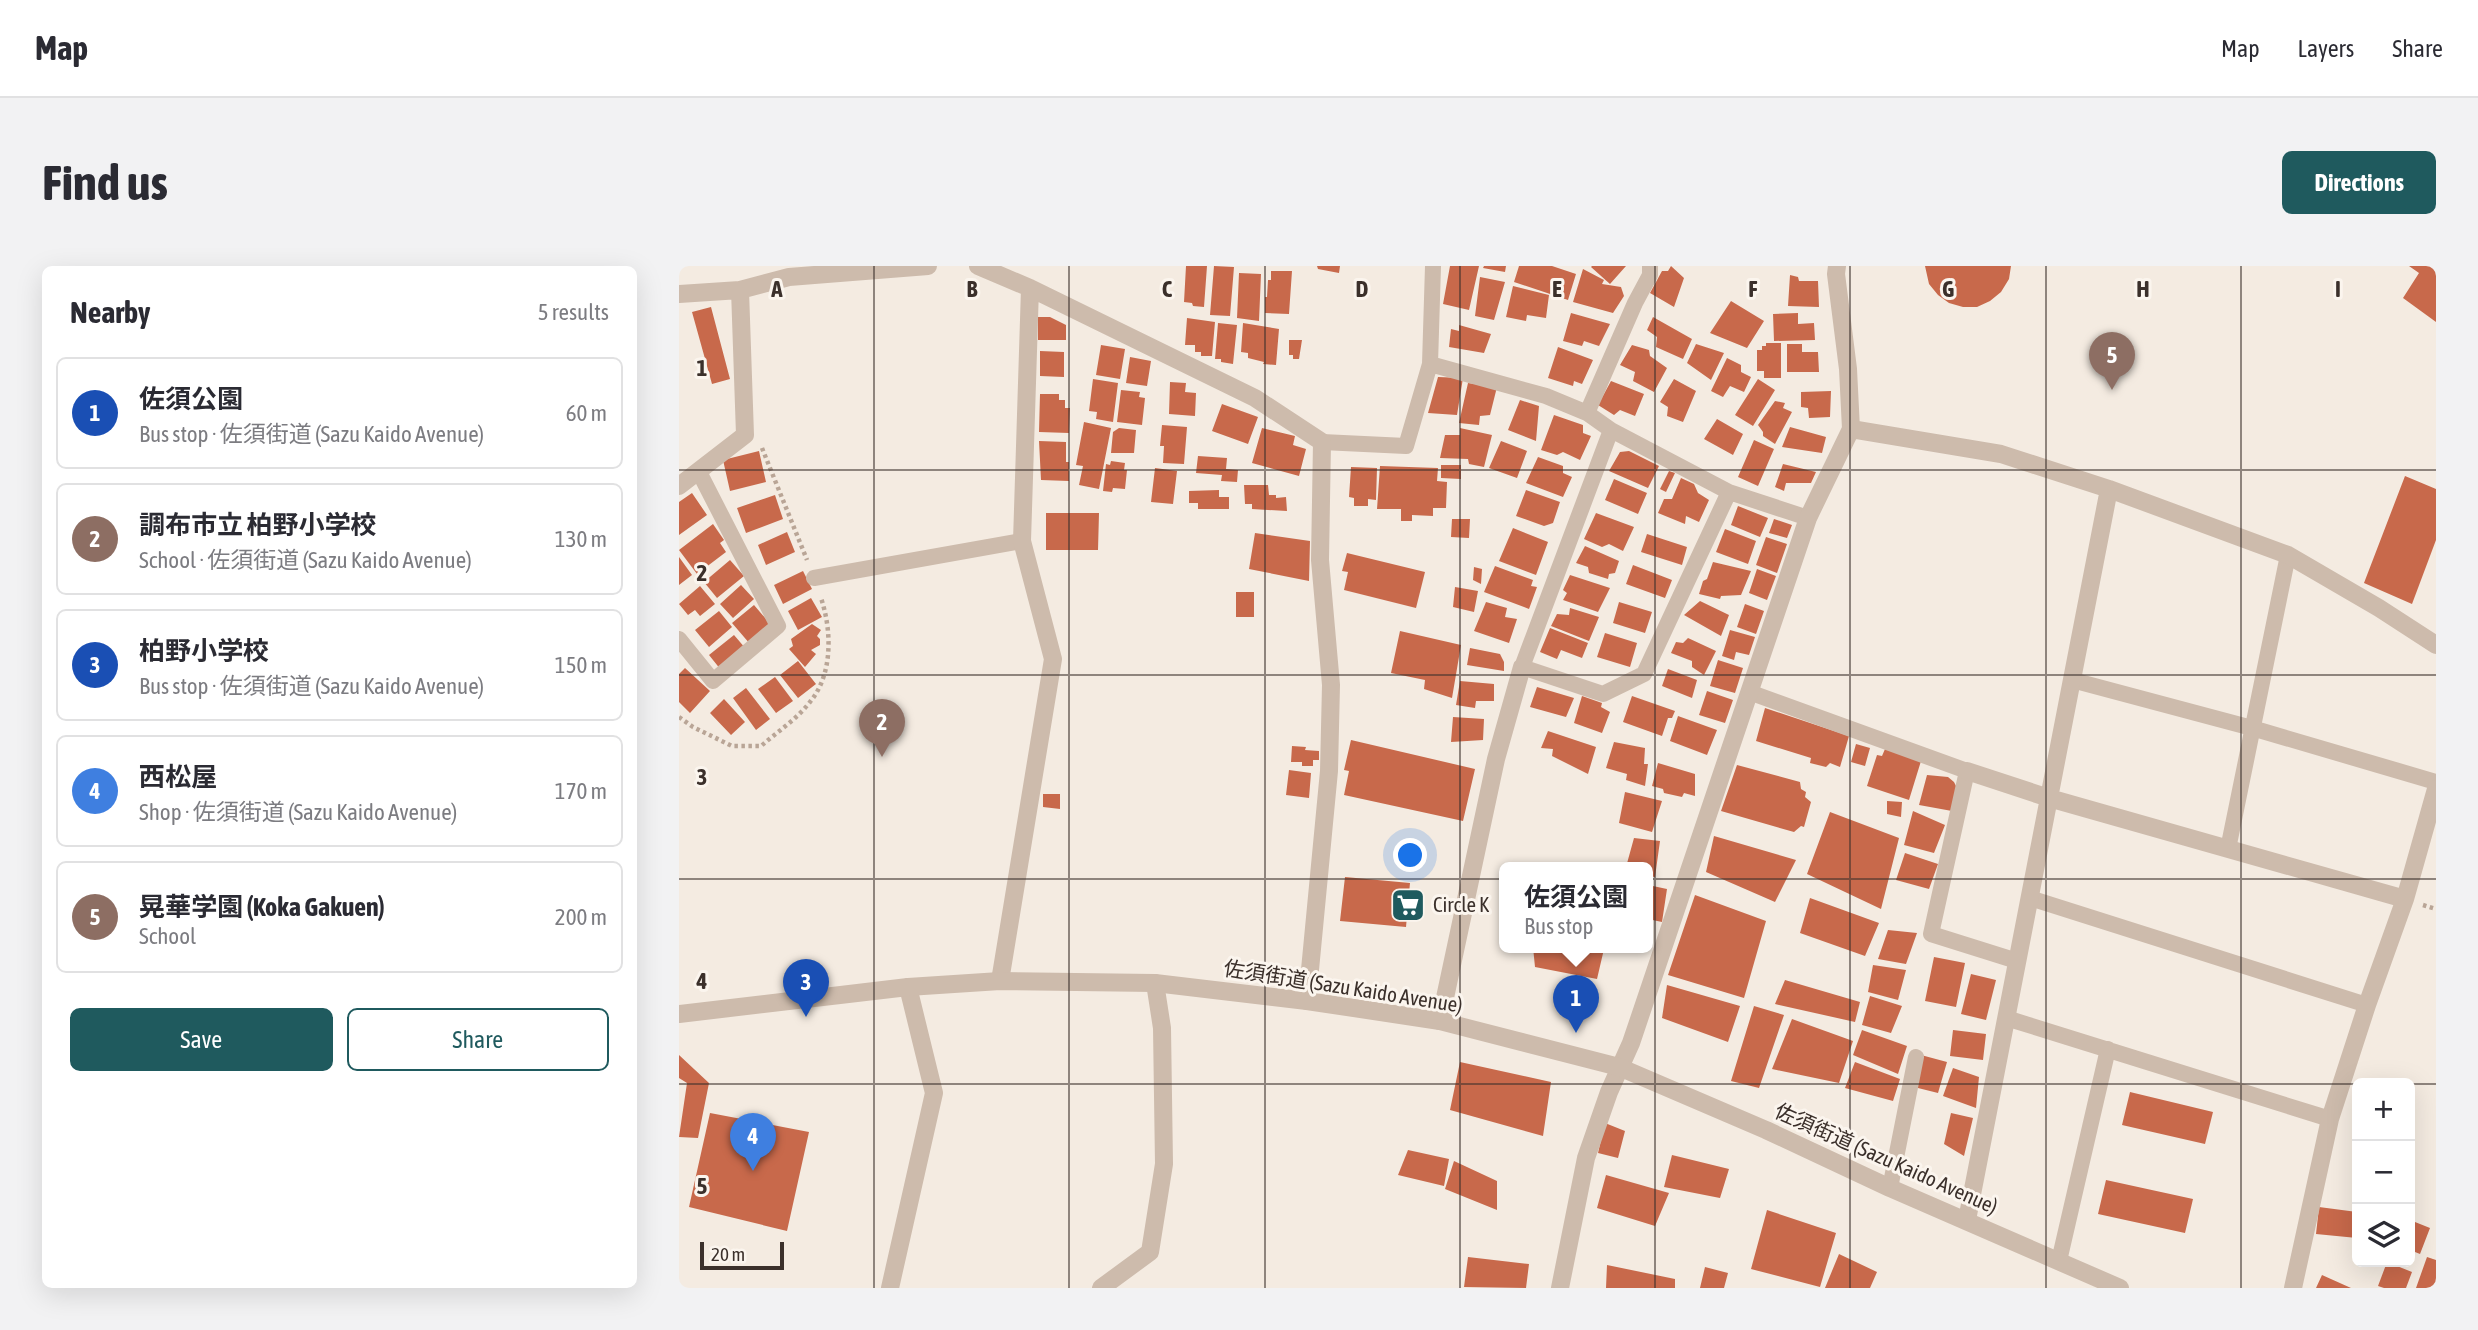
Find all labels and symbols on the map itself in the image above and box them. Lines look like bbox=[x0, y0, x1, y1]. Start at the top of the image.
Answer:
text: A bbox=[770, 276, 783, 302]
text: B bbox=[967, 276, 978, 302]
text: C bbox=[1162, 276, 1173, 302]
text: D bbox=[1356, 276, 1369, 302]
text: E bbox=[1552, 276, 1562, 302]
text: F bbox=[1748, 276, 1758, 302]
text: G bbox=[1942, 276, 1954, 302]
text: H bbox=[2136, 276, 2150, 302]
text: I bbox=[2335, 276, 2341, 302]
pin: 5 bbox=[2089, 332, 2135, 390]
text: 1 bbox=[697, 355, 708, 381]
text: 2 bbox=[697, 560, 707, 586]
pin: 2 bbox=[859, 699, 905, 757]
text: 3 bbox=[697, 764, 707, 790]
your location bbox=[1393, 838, 1427, 872]
supermarket icon: Circle K bbox=[1389, 886, 1427, 924]
place label: Circle K bbox=[1433, 892, 1490, 916]
street label: 佐須街道 (Sazu Kaido Avenue) bbox=[1222, 955, 1464, 1017]
pin: 3 bbox=[783, 959, 829, 1017]
text: 4 bbox=[696, 968, 708, 994]
pin: 1 bbox=[1553, 975, 1599, 1033]
street label: 佐須街道 (Sazu Kaido Avenue) bbox=[1771, 1098, 2002, 1218]
pin: 4 bbox=[730, 1113, 776, 1171]
text: 5 bbox=[697, 1173, 708, 1199]
scale bar bbox=[700, 1239, 784, 1271]

